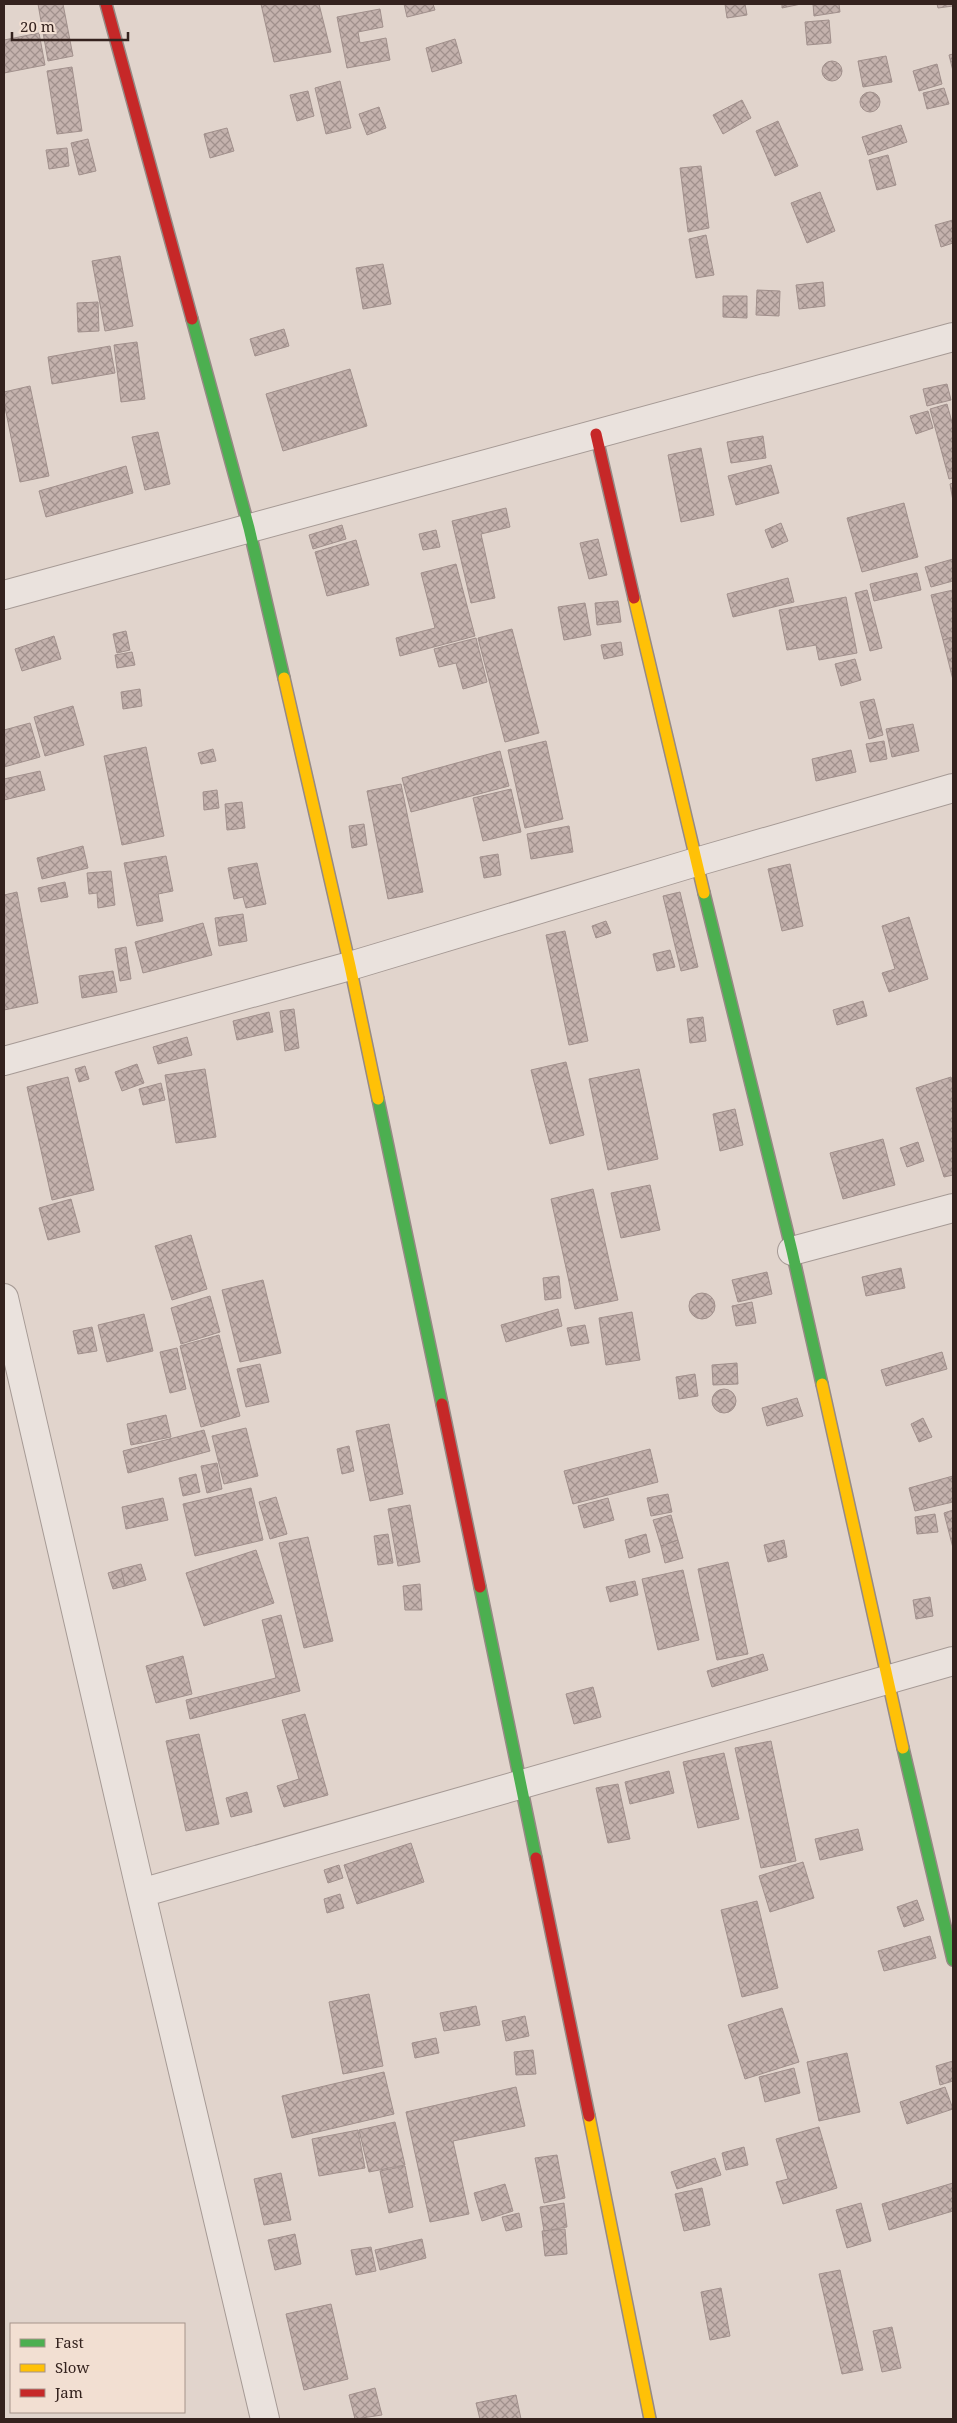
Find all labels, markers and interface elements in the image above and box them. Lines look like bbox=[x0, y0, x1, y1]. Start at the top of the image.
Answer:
scale bar bbox=[12, 10, 129, 42]
text: 20 m bbox=[20, 16, 55, 36]
legend bbox=[10, 2323, 185, 2413]
text: Fast bbox=[55, 2332, 84, 2352]
text: Slow bbox=[55, 2357, 89, 2377]
text: Jam bbox=[54, 2382, 83, 2402]

